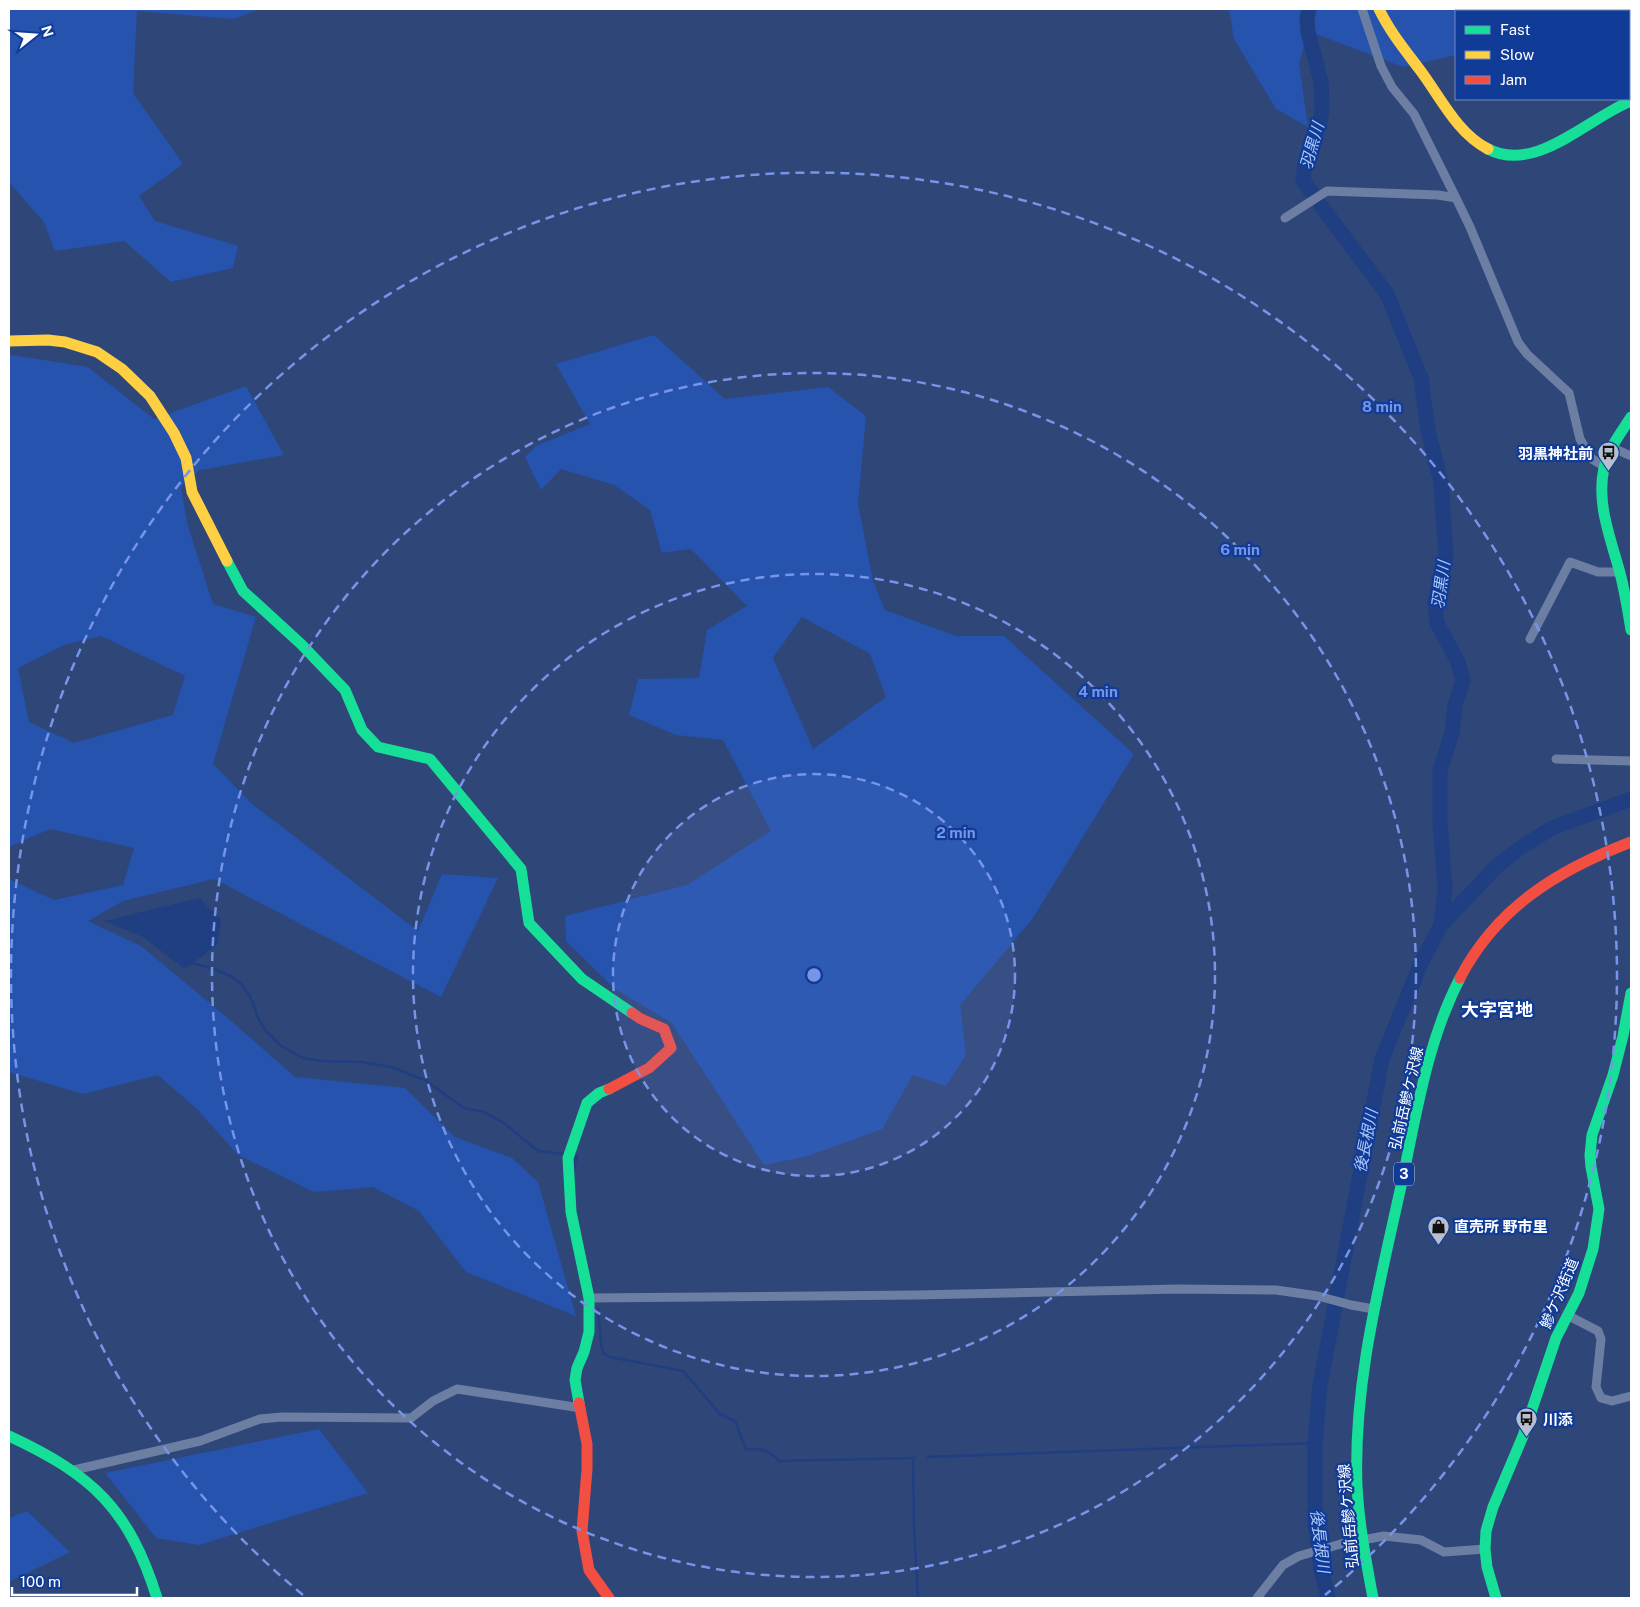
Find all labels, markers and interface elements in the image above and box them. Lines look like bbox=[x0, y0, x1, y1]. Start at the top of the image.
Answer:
north arrow bbox=[10, 10, 60, 60]
legend bbox=[1455, 10, 1630, 100]
text: Fast bbox=[1500, 21, 1530, 38]
text: N bbox=[38, 24, 57, 39]
text: Slow bbox=[1500, 46, 1535, 63]
text: Jam bbox=[1500, 71, 1527, 88]
water label: 羽黒川 bbox=[1296, 118, 1328, 172]
text: 8 min bbox=[1362, 398, 1402, 415]
bus stop icon: 羽黒神社前 bbox=[1597, 441, 1621, 472]
place label: 羽黒神社前 bbox=[1518, 445, 1593, 462]
text: 6 min bbox=[1220, 541, 1260, 558]
water label: 羽黒川 bbox=[1428, 558, 1454, 610]
text: 4 min bbox=[1078, 683, 1118, 700]
text: 2 min bbox=[936, 824, 976, 841]
centre of rings bbox=[805, 966, 823, 984]
district label: 大字宮地 bbox=[1461, 999, 1533, 1020]
street label: 弘前岳鰺ケ沢線 bbox=[1386, 1045, 1426, 1151]
water label: 後長根川 bbox=[1351, 1106, 1382, 1174]
road number: 3 bbox=[1394, 1162, 1414, 1186]
shop icon: 直売所 野市里 bbox=[1426, 1214, 1450, 1245]
place label: 直売所 野市里 bbox=[1454, 1218, 1547, 1235]
street label: 鰺ケ沢街道 bbox=[1537, 1255, 1581, 1331]
bus stop icon: 川添 bbox=[1515, 1407, 1539, 1438]
place label: 川添 bbox=[1543, 1411, 1573, 1428]
street label: 弘前岳鰺ケ沢線 bbox=[1335, 1463, 1361, 1569]
water label: 後長根川 bbox=[1307, 1508, 1334, 1576]
scale bar bbox=[12, 1564, 138, 1596]
text: 100 m bbox=[20, 1573, 61, 1590]

